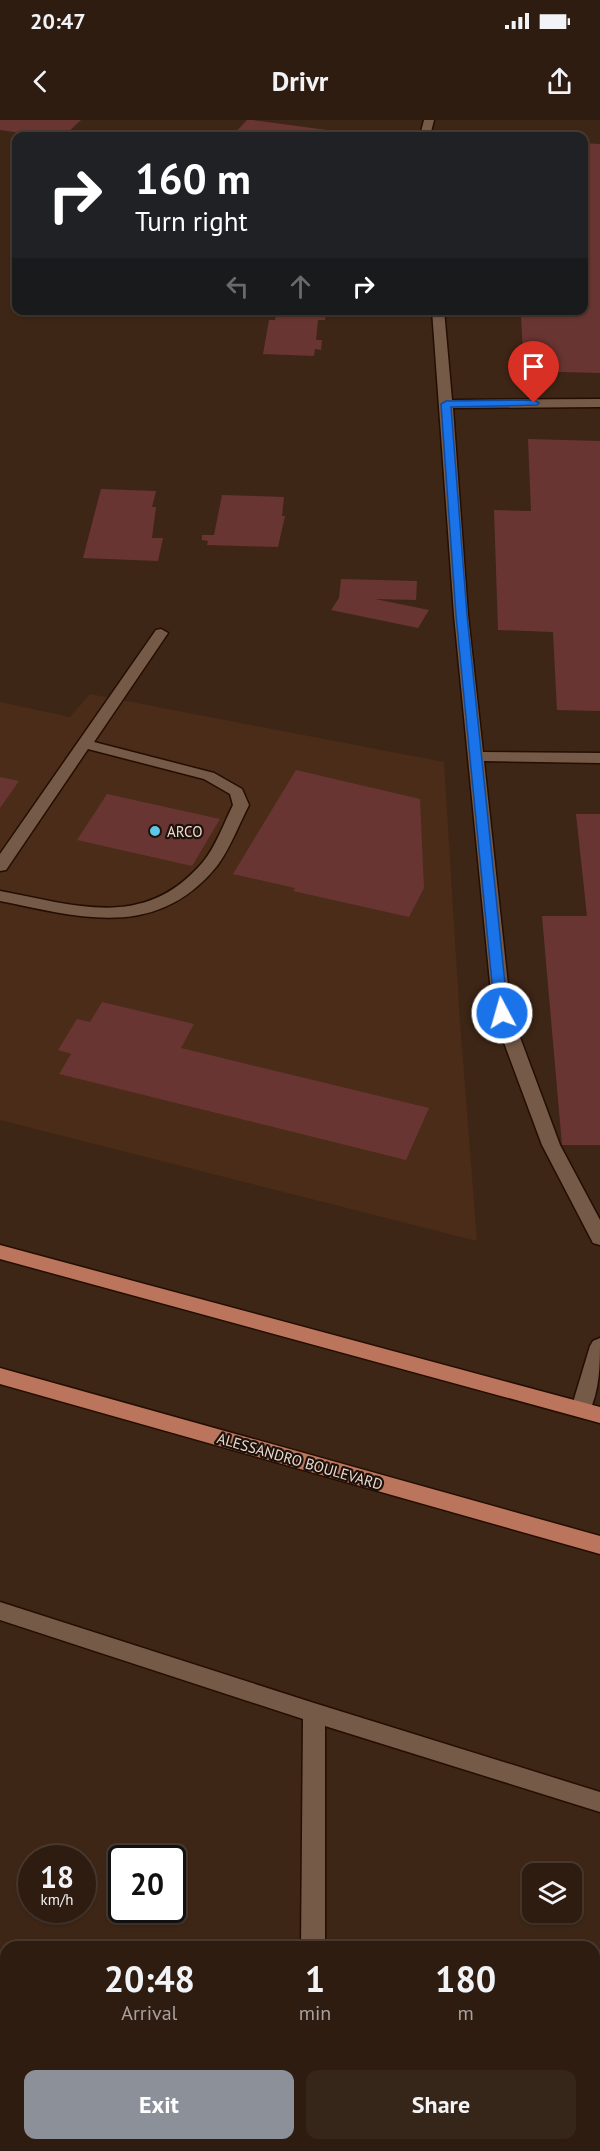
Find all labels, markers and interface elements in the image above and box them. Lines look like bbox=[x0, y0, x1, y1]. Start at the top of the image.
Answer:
text: 20:47 bbox=[30, 7, 86, 35]
text: Drivr bbox=[272, 64, 328, 98]
icon: back bbox=[24, 65, 57, 98]
icon: share bbox=[543, 65, 576, 98]
text: 160 m bbox=[135, 151, 251, 206]
icon: right bbox=[36, 156, 114, 234]
text: Turn right bbox=[135, 204, 248, 238]
icon: left bbox=[221, 270, 254, 303]
icon: ahead bbox=[284, 270, 317, 303]
icon: right bbox=[347, 270, 380, 303]
pin bbox=[508, 341, 559, 403]
icon: arrive bbox=[517, 350, 550, 383]
place label: ARCO bbox=[167, 822, 202, 841]
marker: ARCO bbox=[148, 824, 162, 838]
position arrow bbox=[470, 981, 534, 1045]
street label: ALESSANDRO BOULEVARD bbox=[215, 1428, 385, 1494]
speed limit sign: 20 bbox=[108, 1845, 186, 1923]
text: 18 bbox=[40, 1857, 74, 1896]
map controls bbox=[522, 1863, 582, 1923]
button: layers bbox=[522, 1863, 582, 1923]
text: km/h bbox=[41, 1890, 73, 1909]
text: 20:48 bbox=[104, 1955, 195, 2002]
text: 1 bbox=[305, 1955, 325, 2002]
text: 180 bbox=[435, 1955, 496, 2002]
text: Arrival bbox=[121, 2000, 177, 2026]
text: min bbox=[299, 2000, 331, 2026]
text: m bbox=[458, 2000, 474, 2026]
button: Exit bbox=[24, 2070, 294, 2139]
button: Share bbox=[306, 2070, 576, 2139]

